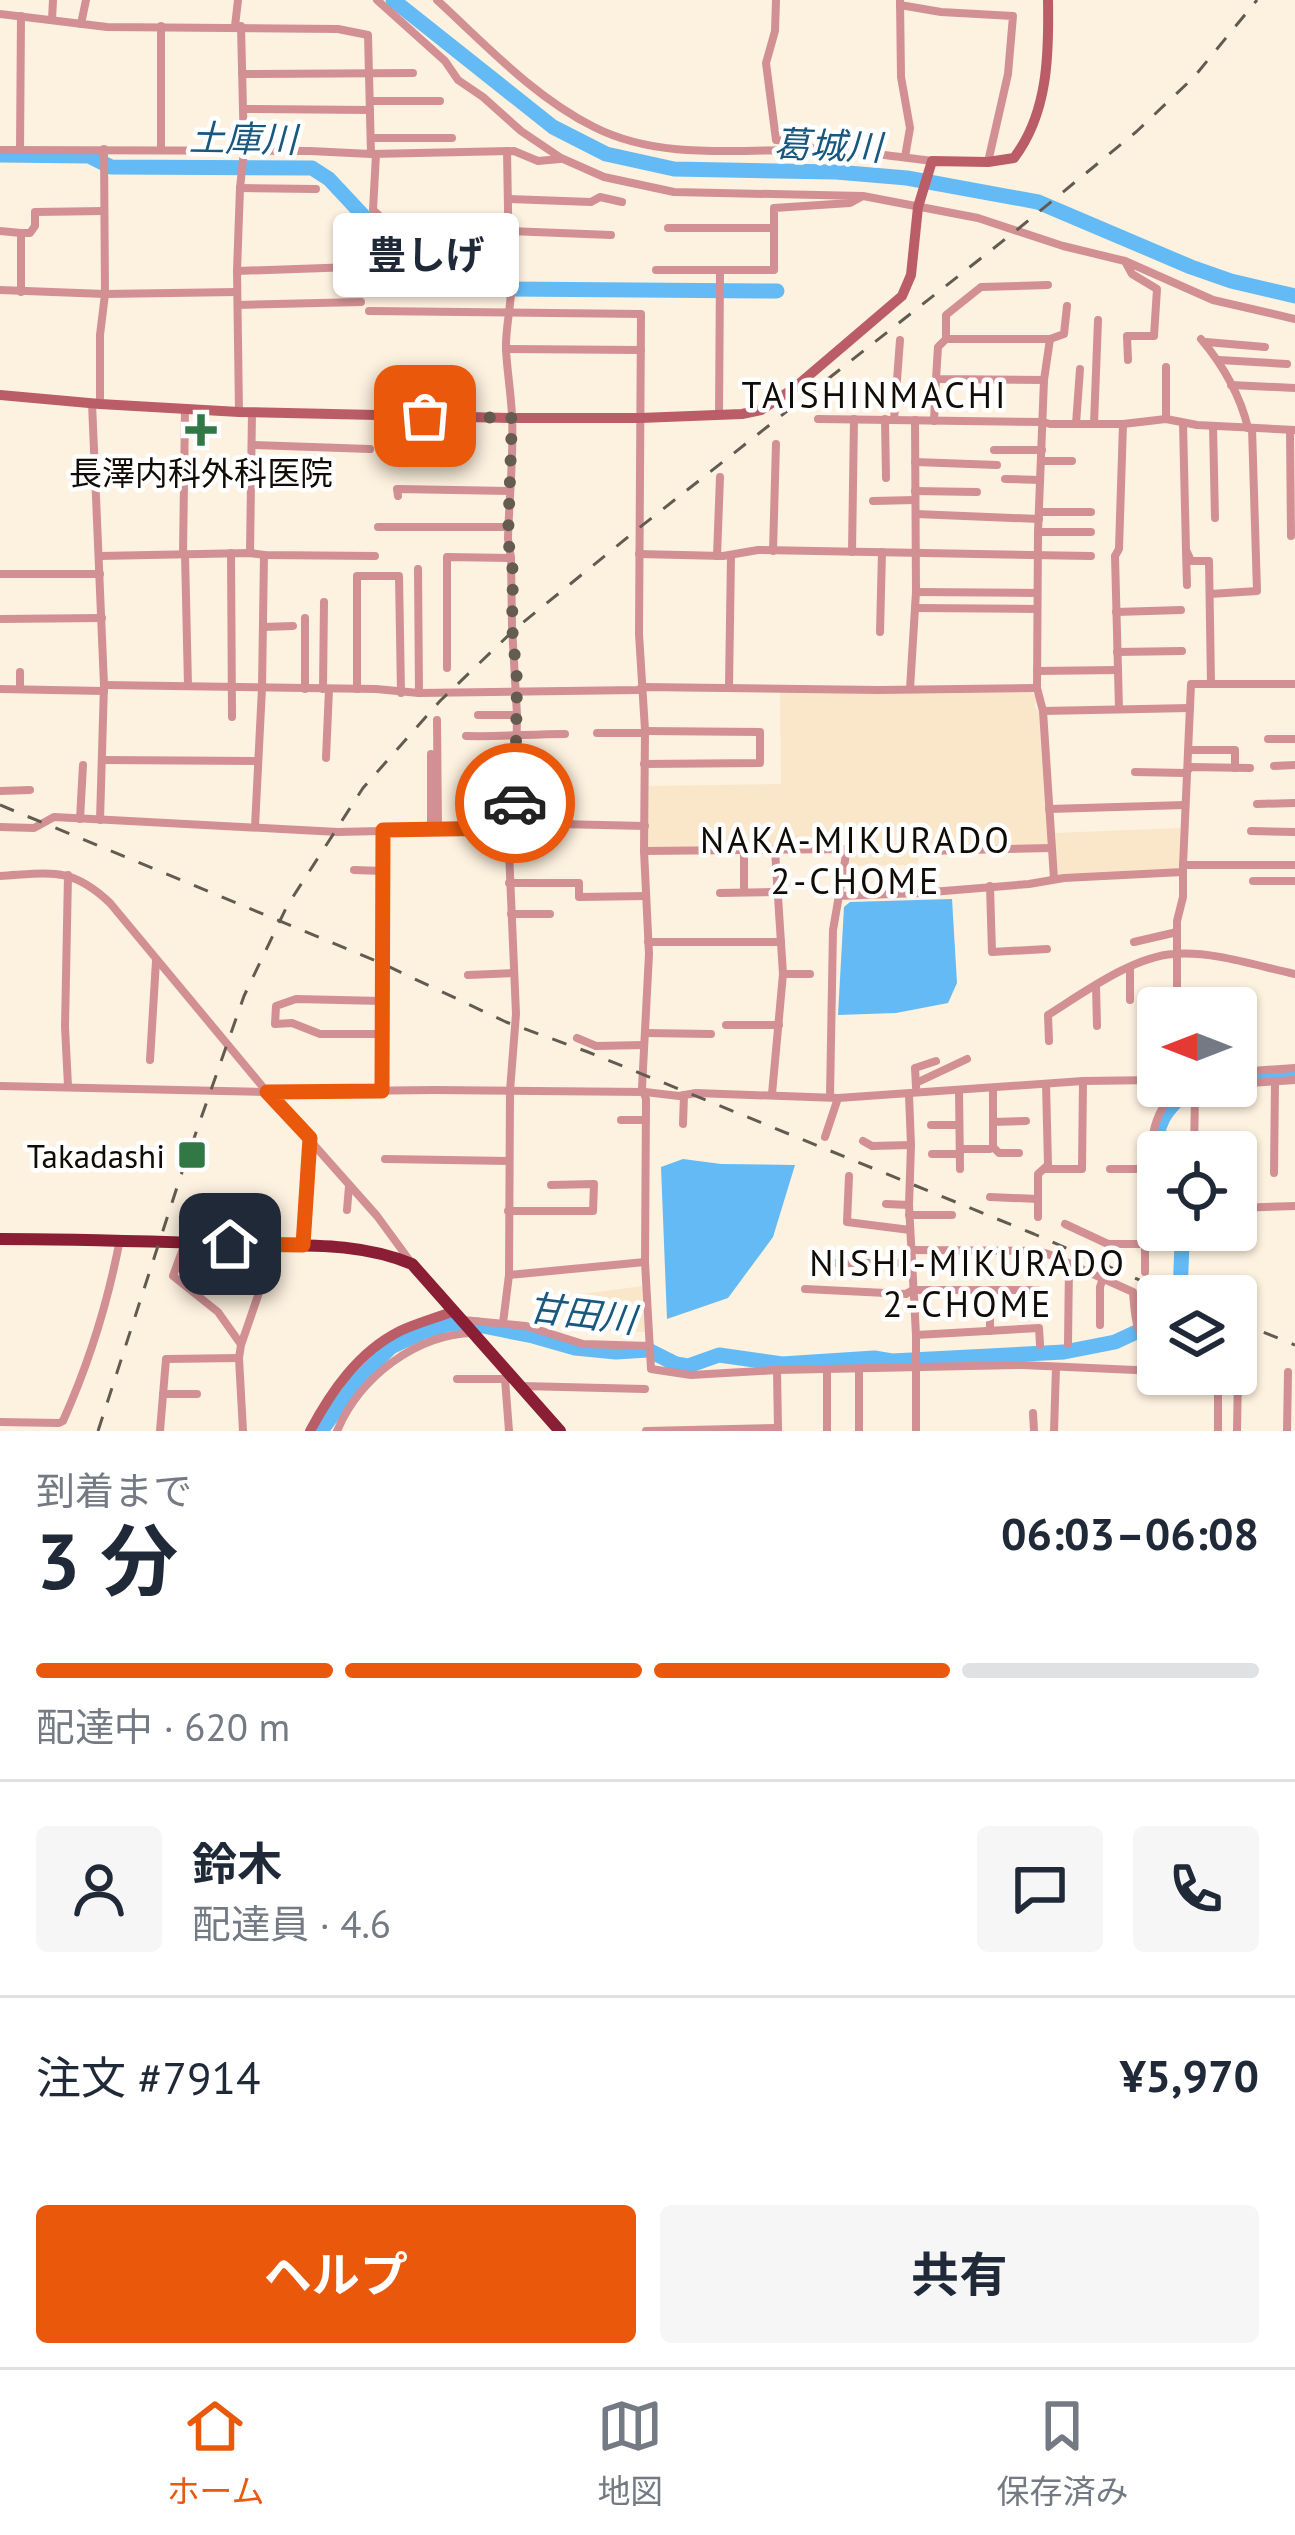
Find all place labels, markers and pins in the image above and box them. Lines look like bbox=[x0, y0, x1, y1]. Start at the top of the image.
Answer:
callout: 豊しげ bbox=[332, 212, 518, 296]
pin bbox=[374, 365, 476, 467]
marker: 長澤内科外科医院 bbox=[185, 414, 217, 446]
place label: 長澤内科外科医院 bbox=[69, 451, 333, 494]
place label: Takadashi bbox=[27, 1134, 165, 1177]
marker: Takadashi bbox=[176, 1139, 208, 1171]
pin bbox=[179, 1193, 281, 1295]

